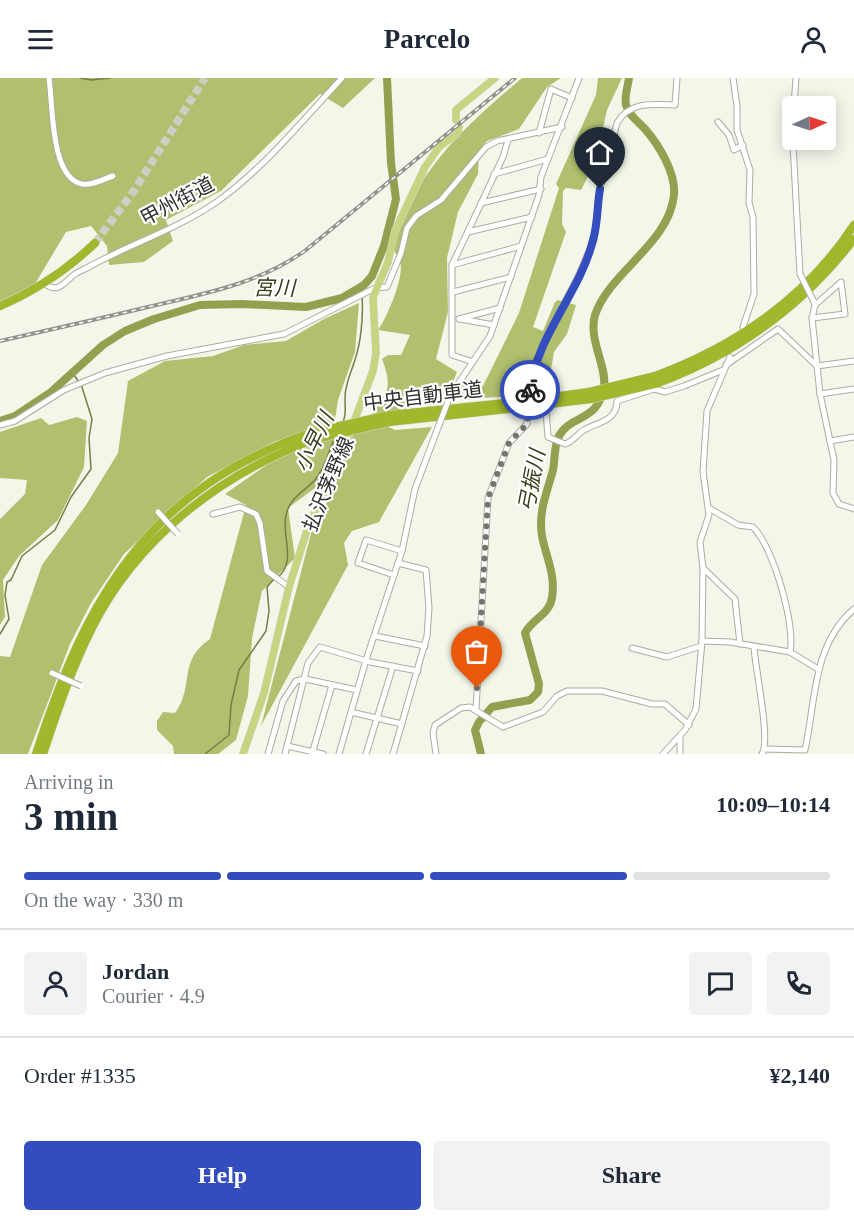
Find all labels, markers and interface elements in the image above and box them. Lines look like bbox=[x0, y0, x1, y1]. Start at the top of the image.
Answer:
icon: menu bbox=[24, 23, 57, 56]
icon: person bbox=[797, 23, 830, 56]
text: Parcelo bbox=[384, 24, 470, 54]
north arrow bbox=[782, 96, 836, 150]
map controls bbox=[782, 96, 836, 150]
pin bbox=[574, 127, 625, 189]
icon: home bbox=[583, 136, 616, 169]
street label: 甲州街道 bbox=[137, 173, 217, 229]
water label: 宮川 bbox=[253, 276, 297, 300]
courier bbox=[500, 360, 560, 420]
icon: bike bbox=[514, 374, 547, 407]
street label: 中央自動車道 bbox=[362, 378, 484, 414]
water label: 小早川 bbox=[289, 407, 339, 476]
street label: 払沢茅野線 bbox=[298, 434, 358, 534]
water label: 弓振川 bbox=[514, 446, 550, 514]
pin bbox=[451, 626, 502, 688]
icon: bag bbox=[460, 635, 493, 668]
text: Arriving in bbox=[24, 771, 113, 793]
text: 10:09–10:14 bbox=[716, 792, 830, 817]
text: 3 min bbox=[24, 795, 118, 838]
text: On the way · 330 m bbox=[24, 889, 183, 911]
button: person bbox=[24, 952, 87, 1015]
button: chat bbox=[689, 952, 752, 1015]
button: phone bbox=[767, 952, 830, 1015]
text: Jordan bbox=[102, 959, 169, 984]
text: Courier · 4.9 bbox=[102, 985, 205, 1007]
text: Order #1335 bbox=[24, 1063, 136, 1088]
text: ¥2,140 bbox=[770, 1063, 830, 1088]
button: Help bbox=[24, 1141, 421, 1210]
button: Share bbox=[433, 1141, 830, 1210]

